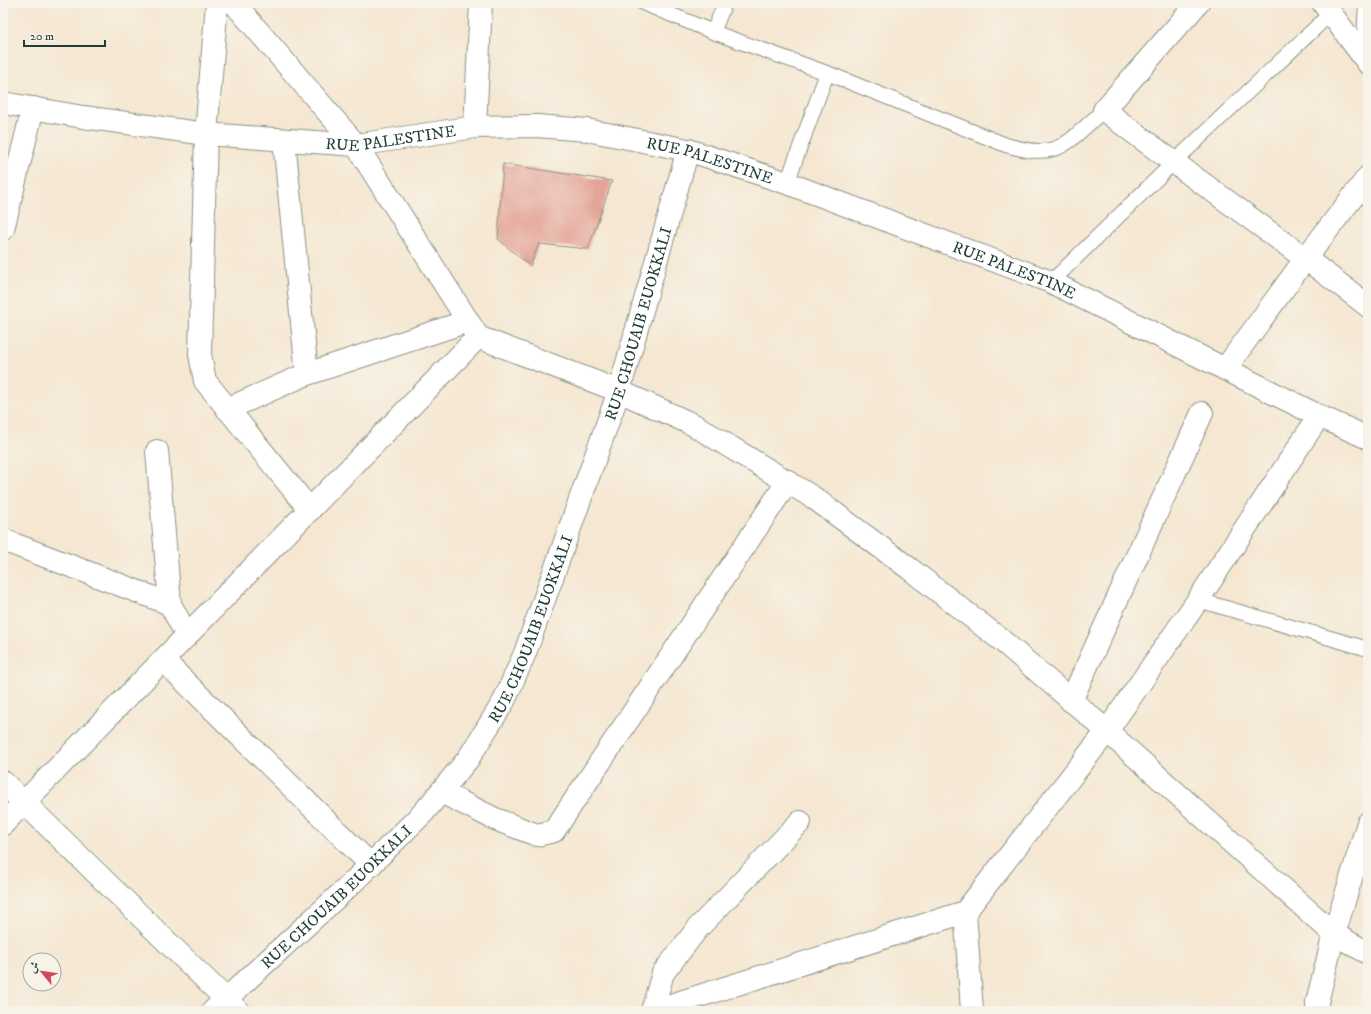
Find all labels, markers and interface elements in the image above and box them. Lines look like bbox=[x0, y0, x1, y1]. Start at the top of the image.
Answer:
scale bar bbox=[24, 22, 105, 48]
text: 20 m bbox=[30, 29, 54, 44]
street label: RUE PALESTINE bbox=[325, 121, 457, 156]
street label: RUE PALESTINE bbox=[645, 133, 776, 189]
street label: RUE CHOUAIB EUOKKALI bbox=[600, 224, 677, 423]
street label: RUE PALESTINE bbox=[950, 237, 1079, 304]
street label: RUE CHOUAIB EUOKKALI bbox=[484, 532, 578, 727]
street label: RUE CHOUAIB EUOKKALI bbox=[257, 821, 416, 973]
north arrow bbox=[22, 952, 62, 992]
text: ش bbox=[25, 959, 43, 976]

